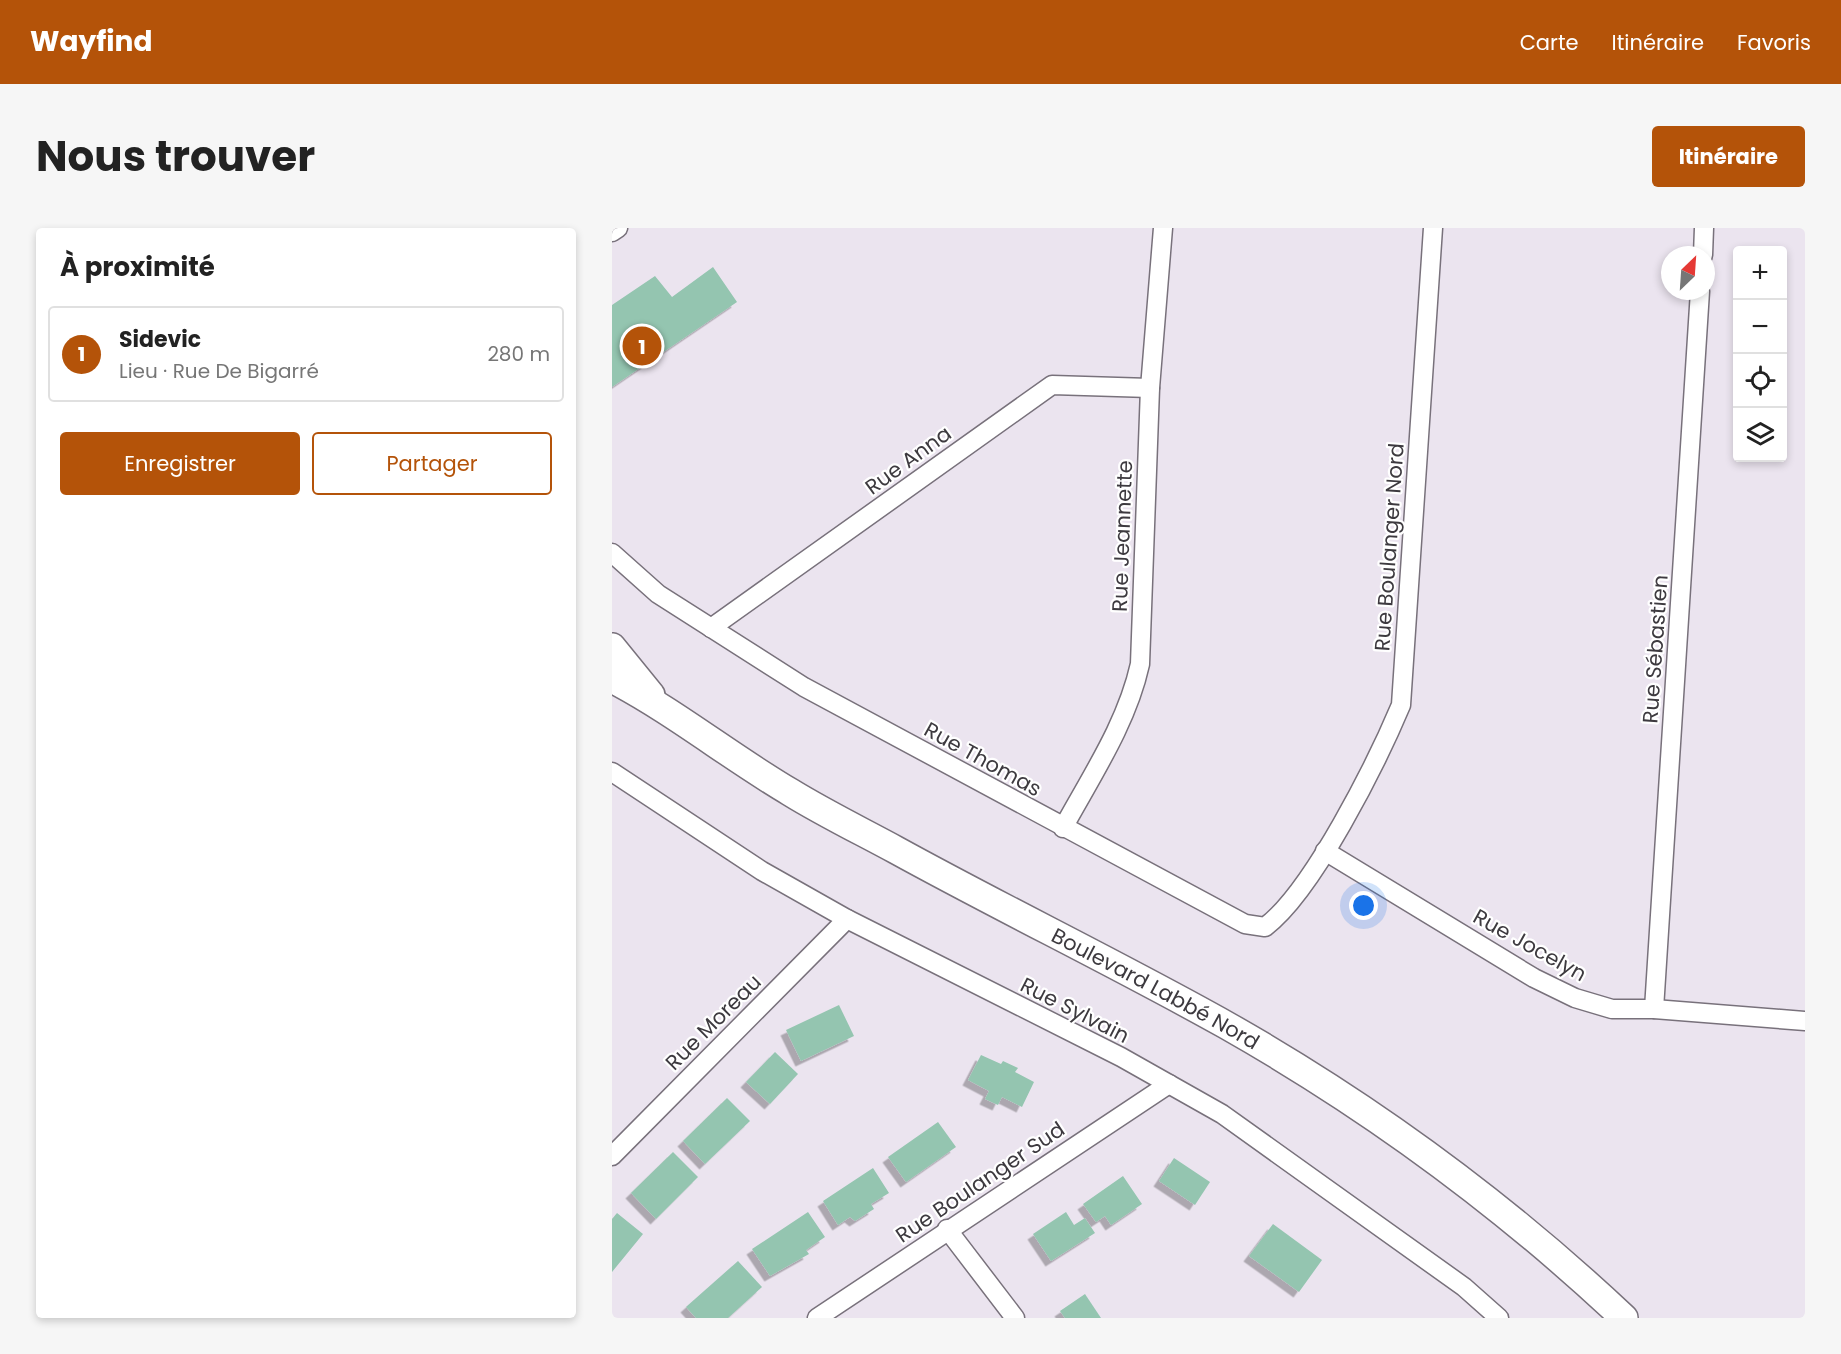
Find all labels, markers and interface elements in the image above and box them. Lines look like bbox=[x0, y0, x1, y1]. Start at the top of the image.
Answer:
text: Wayfind bbox=[30, 22, 152, 61]
text: Carte bbox=[1520, 28, 1579, 57]
text: Itinéraire bbox=[1612, 28, 1704, 57]
text: Favoris bbox=[1737, 28, 1811, 57]
button: Itinéraire bbox=[1652, 126, 1805, 187]
text: Nous trouver bbox=[36, 127, 315, 186]
north arrow bbox=[1661, 246, 1715, 300]
map controls bbox=[1733, 246, 1787, 462]
button: + bbox=[1733, 246, 1787, 300]
text: À proximité bbox=[60, 249, 215, 285]
button: − bbox=[1733, 300, 1787, 354]
text: Sidevic bbox=[119, 324, 201, 355]
pin: 1 bbox=[622, 324, 662, 368]
text: 1 bbox=[78, 340, 85, 368]
text: 280 m bbox=[487, 340, 550, 368]
button: locate bbox=[1733, 354, 1787, 408]
text: Lieu · Rue De Bigarré bbox=[119, 357, 319, 385]
button: layers bbox=[1733, 408, 1787, 462]
street label: Rue Anna bbox=[859, 419, 957, 501]
button: Enregistrer bbox=[60, 432, 300, 495]
button: Partager bbox=[312, 432, 552, 495]
street label: Rue Boulanger Nord bbox=[1367, 442, 1411, 652]
street label: Rue Jeannette bbox=[1105, 460, 1139, 612]
street label: Rue Sébastien bbox=[1635, 574, 1675, 724]
street label: Rue Thomas bbox=[919, 715, 1047, 803]
your location bbox=[1349, 891, 1378, 920]
street label: Rue Jocelyn bbox=[1468, 902, 1592, 988]
street label: Boulevard Labbé Nord bbox=[1047, 920, 1265, 1056]
street label: Rue Moreau bbox=[659, 968, 767, 1076]
street label: Rue Sylvain bbox=[1016, 970, 1134, 1050]
street label: Rue Boulanger Sud bbox=[890, 1115, 1070, 1249]

